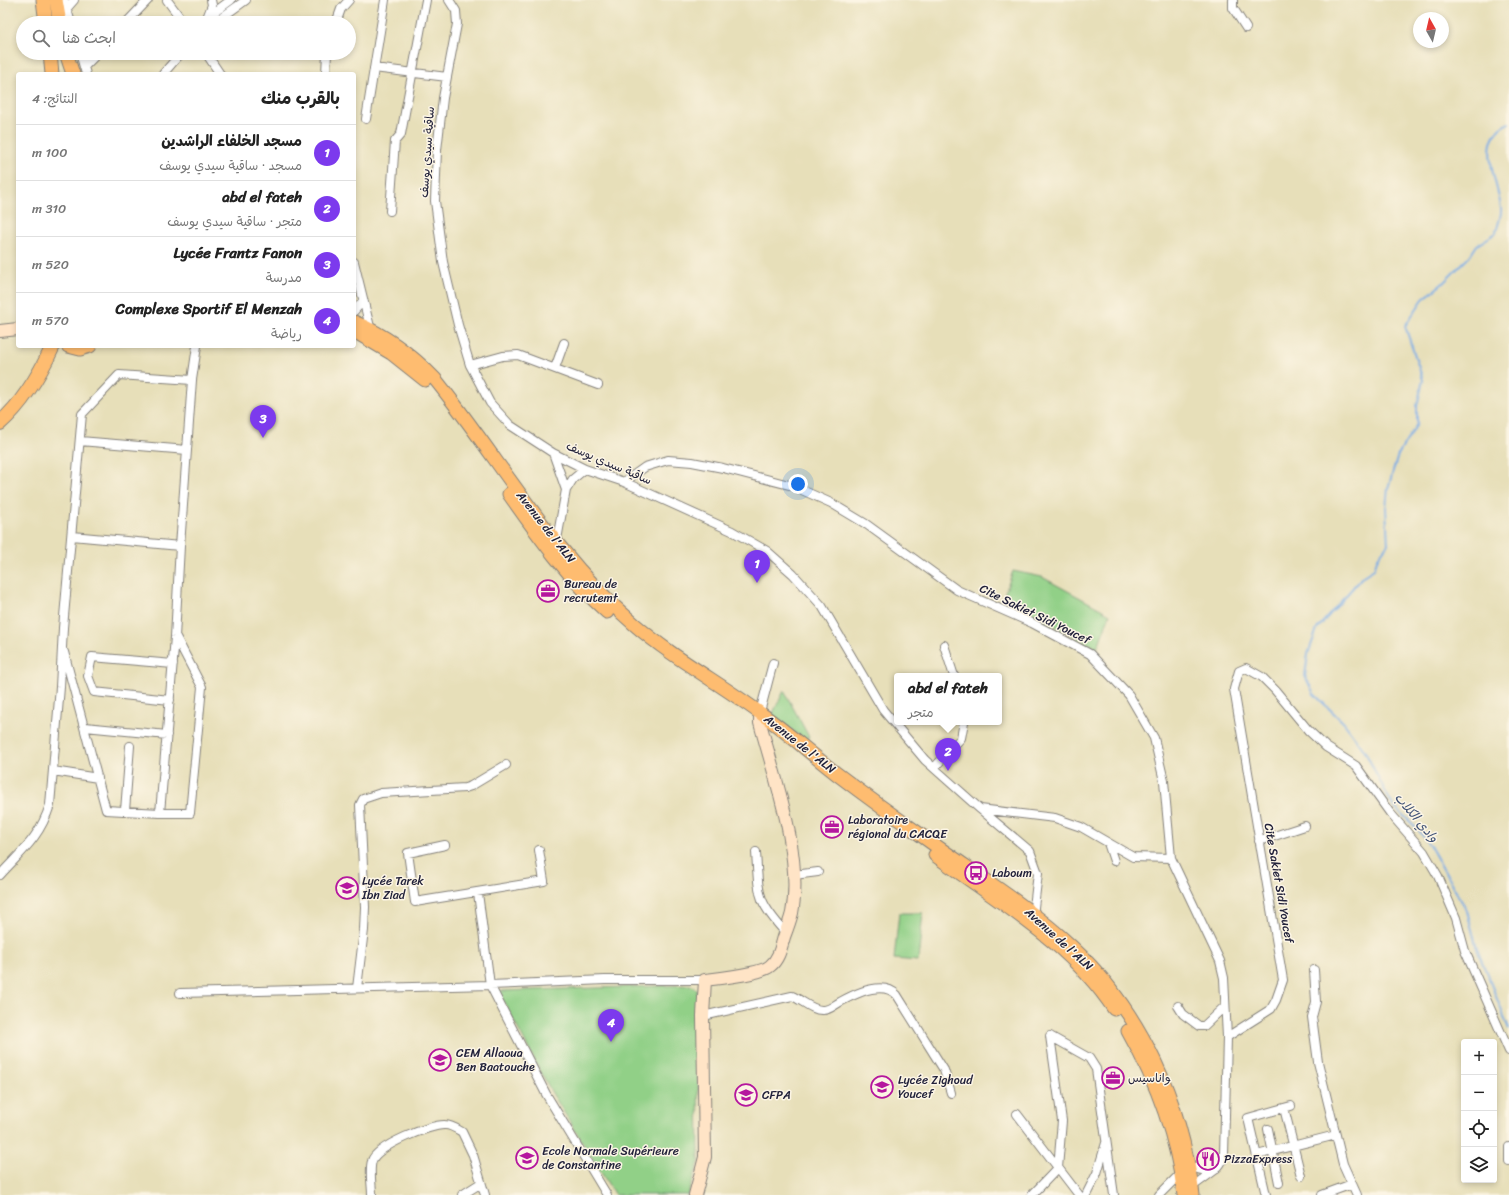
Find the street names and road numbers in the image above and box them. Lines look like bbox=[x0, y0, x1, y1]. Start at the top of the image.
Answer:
street label: ساقية سيدي يوسف bbox=[413, 106, 441, 198]
street label: ساقية سيدي يوسف bbox=[563, 435, 655, 491]
street label: Avenue de l'ALN bbox=[510, 485, 582, 568]
street label: Cite Sakiet Sidi Youcef bbox=[976, 577, 1096, 651]
street label: Avenue de l'ALN bbox=[758, 708, 841, 780]
street label: Cite Sakiet Sidi Youcef bbox=[1258, 821, 1301, 946]
street label: Avenue de l'ALN bbox=[1019, 901, 1099, 977]

